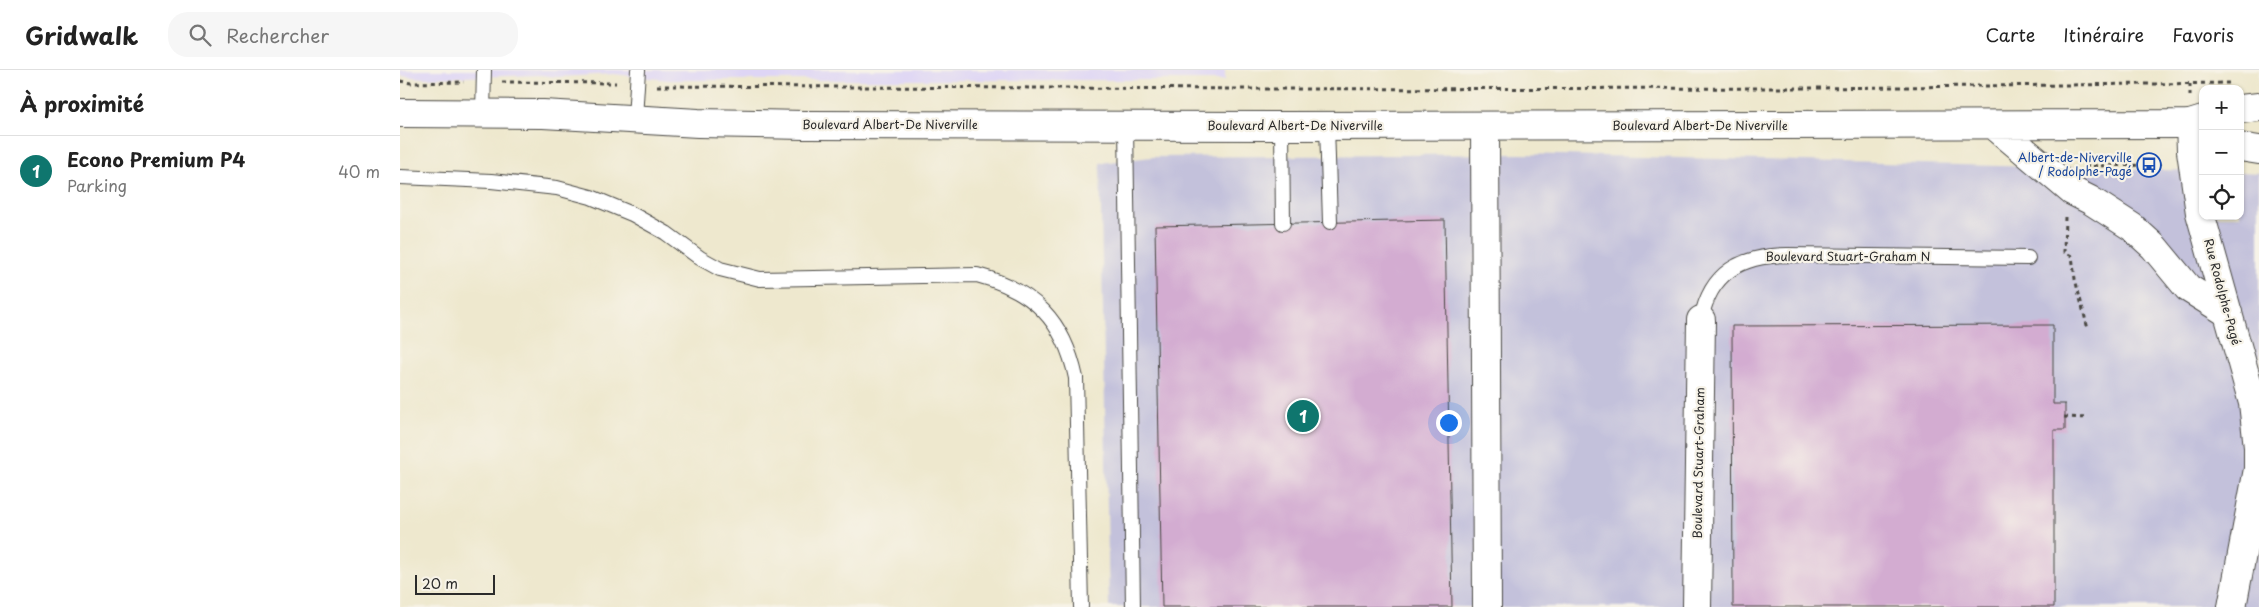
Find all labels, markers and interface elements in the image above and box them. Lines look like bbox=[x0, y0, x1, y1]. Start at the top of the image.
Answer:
search box bbox=[168, 12, 518, 57]
text: Gridwalk bbox=[25, 17, 138, 53]
icon: search bbox=[186, 21, 214, 49]
text: Rechercher bbox=[226, 21, 329, 49]
text: Carte bbox=[1985, 21, 2035, 48]
text: Itinéraire bbox=[2063, 21, 2144, 48]
text: Favoris bbox=[2172, 21, 2234, 48]
map controls bbox=[2199, 85, 2244, 220]
button: + bbox=[2199, 85, 2244, 130]
text: À proximité bbox=[20, 87, 144, 119]
street label: Boulevard Albert-De Niverville bbox=[802, 115, 978, 133]
street label: Boulevard Albert-De Niverville bbox=[1207, 116, 1383, 134]
street label: Boulevard Albert-De Niverville bbox=[1612, 116, 1788, 134]
button: − bbox=[2199, 130, 2244, 175]
text: Econo Premium P4 bbox=[67, 145, 245, 173]
place label: Albert-de-Niverville / Rodolphe-Pagé bbox=[2018, 148, 2132, 180]
bus stop icon: Albert-de-Niverville / Rodolphe-Pagé bbox=[2136, 152, 2162, 178]
text: 1 bbox=[32, 159, 40, 183]
text: 40 m bbox=[338, 159, 380, 183]
text: Parking bbox=[67, 173, 127, 197]
button: locate bbox=[2199, 175, 2244, 220]
street label: Rue Rodolphe-Pagé bbox=[2200, 236, 2246, 347]
street label: Boulevard Stuart-Graham N bbox=[1765, 247, 1931, 265]
street label: Boulevard Stuart-Graham bbox=[1688, 387, 1708, 539]
pin: 1 bbox=[1287, 397, 1319, 435]
your location bbox=[1436, 410, 1462, 436]
scale bar bbox=[415, 572, 495, 595]
text: 20 m bbox=[422, 573, 458, 594]

